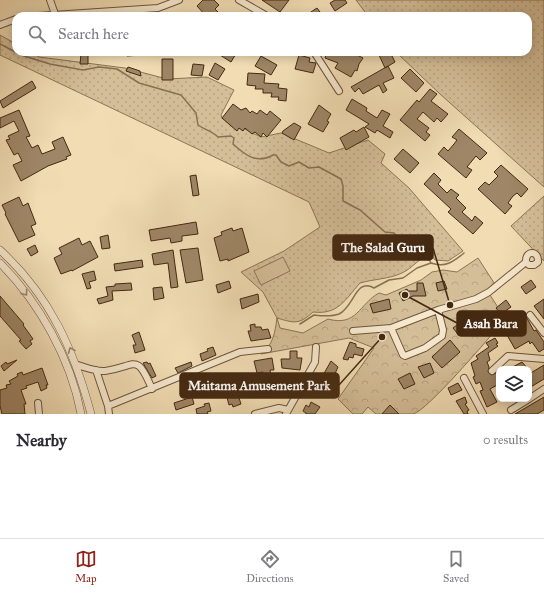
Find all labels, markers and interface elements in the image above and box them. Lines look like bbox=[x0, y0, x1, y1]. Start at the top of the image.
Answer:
search box bbox=[12, 12, 532, 56]
icon: search bbox=[26, 23, 48, 45]
text: Search here bbox=[58, 25, 129, 43]
callout: The Salad Guru bbox=[333, 235, 433, 260]
text: The Salad Guru bbox=[340, 240, 425, 256]
one-way arrow bbox=[20, 288, 27, 295]
callout: Asah Bara bbox=[457, 311, 526, 336]
text: Asah Bara bbox=[463, 316, 518, 332]
one-way arrow bbox=[67, 347, 75, 354]
map controls bbox=[496, 366, 532, 402]
button: layers bbox=[496, 366, 532, 402]
callout: Maitama Amusement Park bbox=[180, 373, 339, 398]
text: Maitama Amusement Park bbox=[188, 378, 331, 394]
text: Nearby bbox=[16, 430, 67, 451]
text: 0 results bbox=[483, 432, 528, 448]
tab: Map bbox=[75, 548, 97, 585]
tab: Directions bbox=[246, 548, 294, 585]
tab: Saved bbox=[443, 548, 469, 585]

